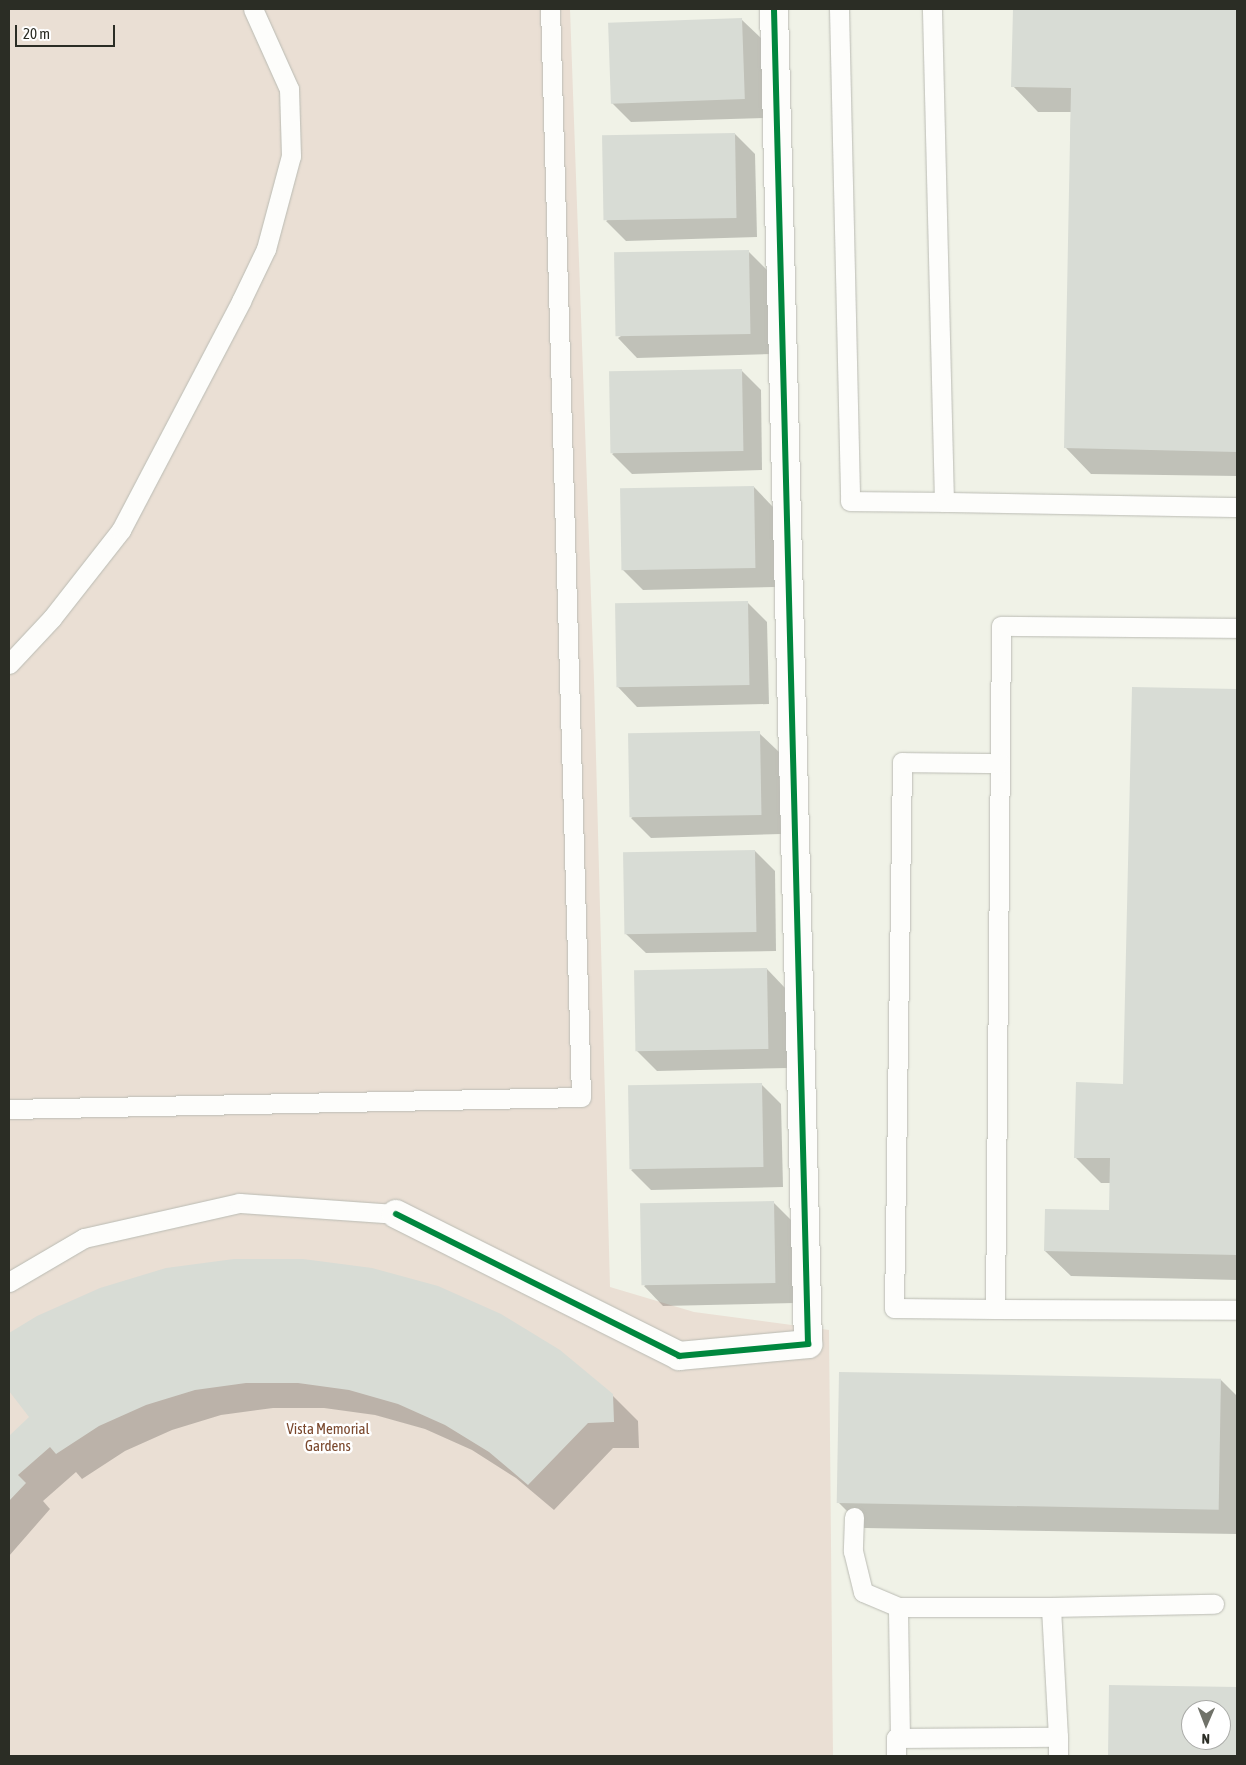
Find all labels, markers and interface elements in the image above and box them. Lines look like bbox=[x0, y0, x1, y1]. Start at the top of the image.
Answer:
scale bar bbox=[18, 15, 118, 47]
text: 20 m bbox=[23, 25, 50, 42]
park label: Vista Memorial Gardens bbox=[287, 1419, 369, 1454]
north arrow bbox=[1181, 1700, 1231, 1750]
text: N bbox=[1201, 1731, 1210, 1747]

